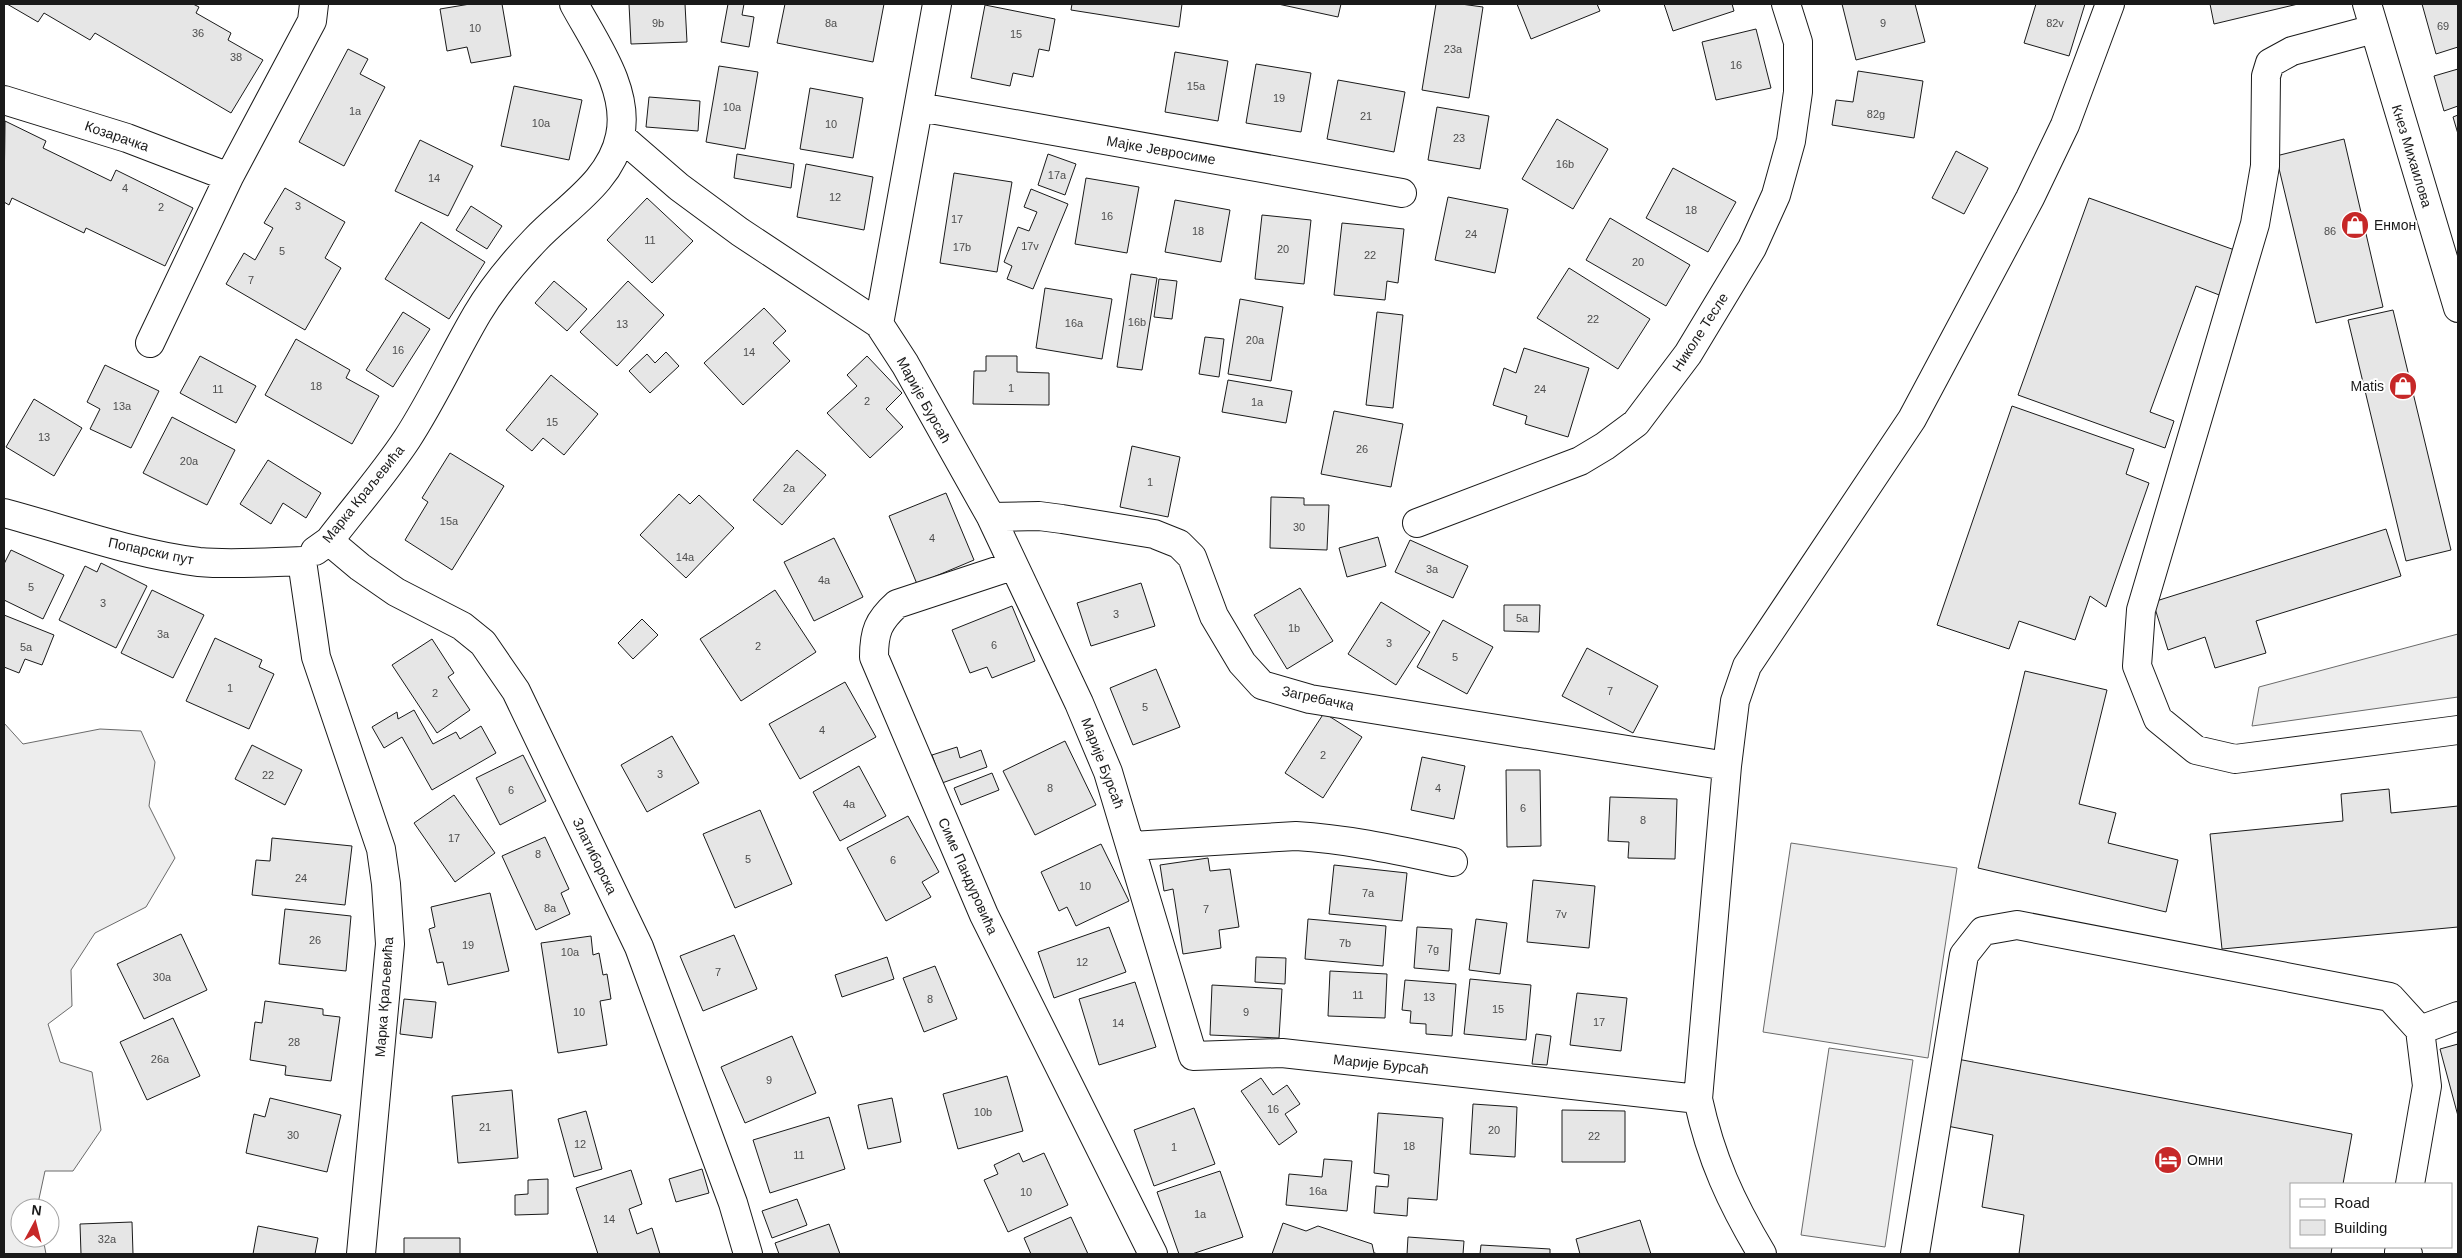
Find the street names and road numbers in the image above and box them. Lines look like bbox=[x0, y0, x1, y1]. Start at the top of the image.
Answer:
street label: Кнез Михаилова bbox=[2389, 103, 2435, 210]
street label: Козарачка bbox=[83, 118, 151, 154]
street label: Мајке Јевросиме bbox=[1105, 133, 1217, 168]
street label: Николе Тесле bbox=[1669, 290, 1731, 374]
street label: Марије Бурсаћ bbox=[894, 354, 954, 446]
street label: Марка Краљевића bbox=[319, 442, 407, 546]
street label: Попарски пут bbox=[107, 534, 196, 568]
street label: Загребачка bbox=[1280, 683, 1356, 714]
street label: Марије Бурсаћ bbox=[1078, 715, 1128, 811]
street label: Златиборска bbox=[570, 815, 621, 897]
street label: Симе Пандуровића bbox=[935, 815, 1001, 937]
street label: Марка Краљевића bbox=[372, 936, 396, 1058]
street label: Марије Бурсаћ bbox=[1332, 1051, 1430, 1077]

